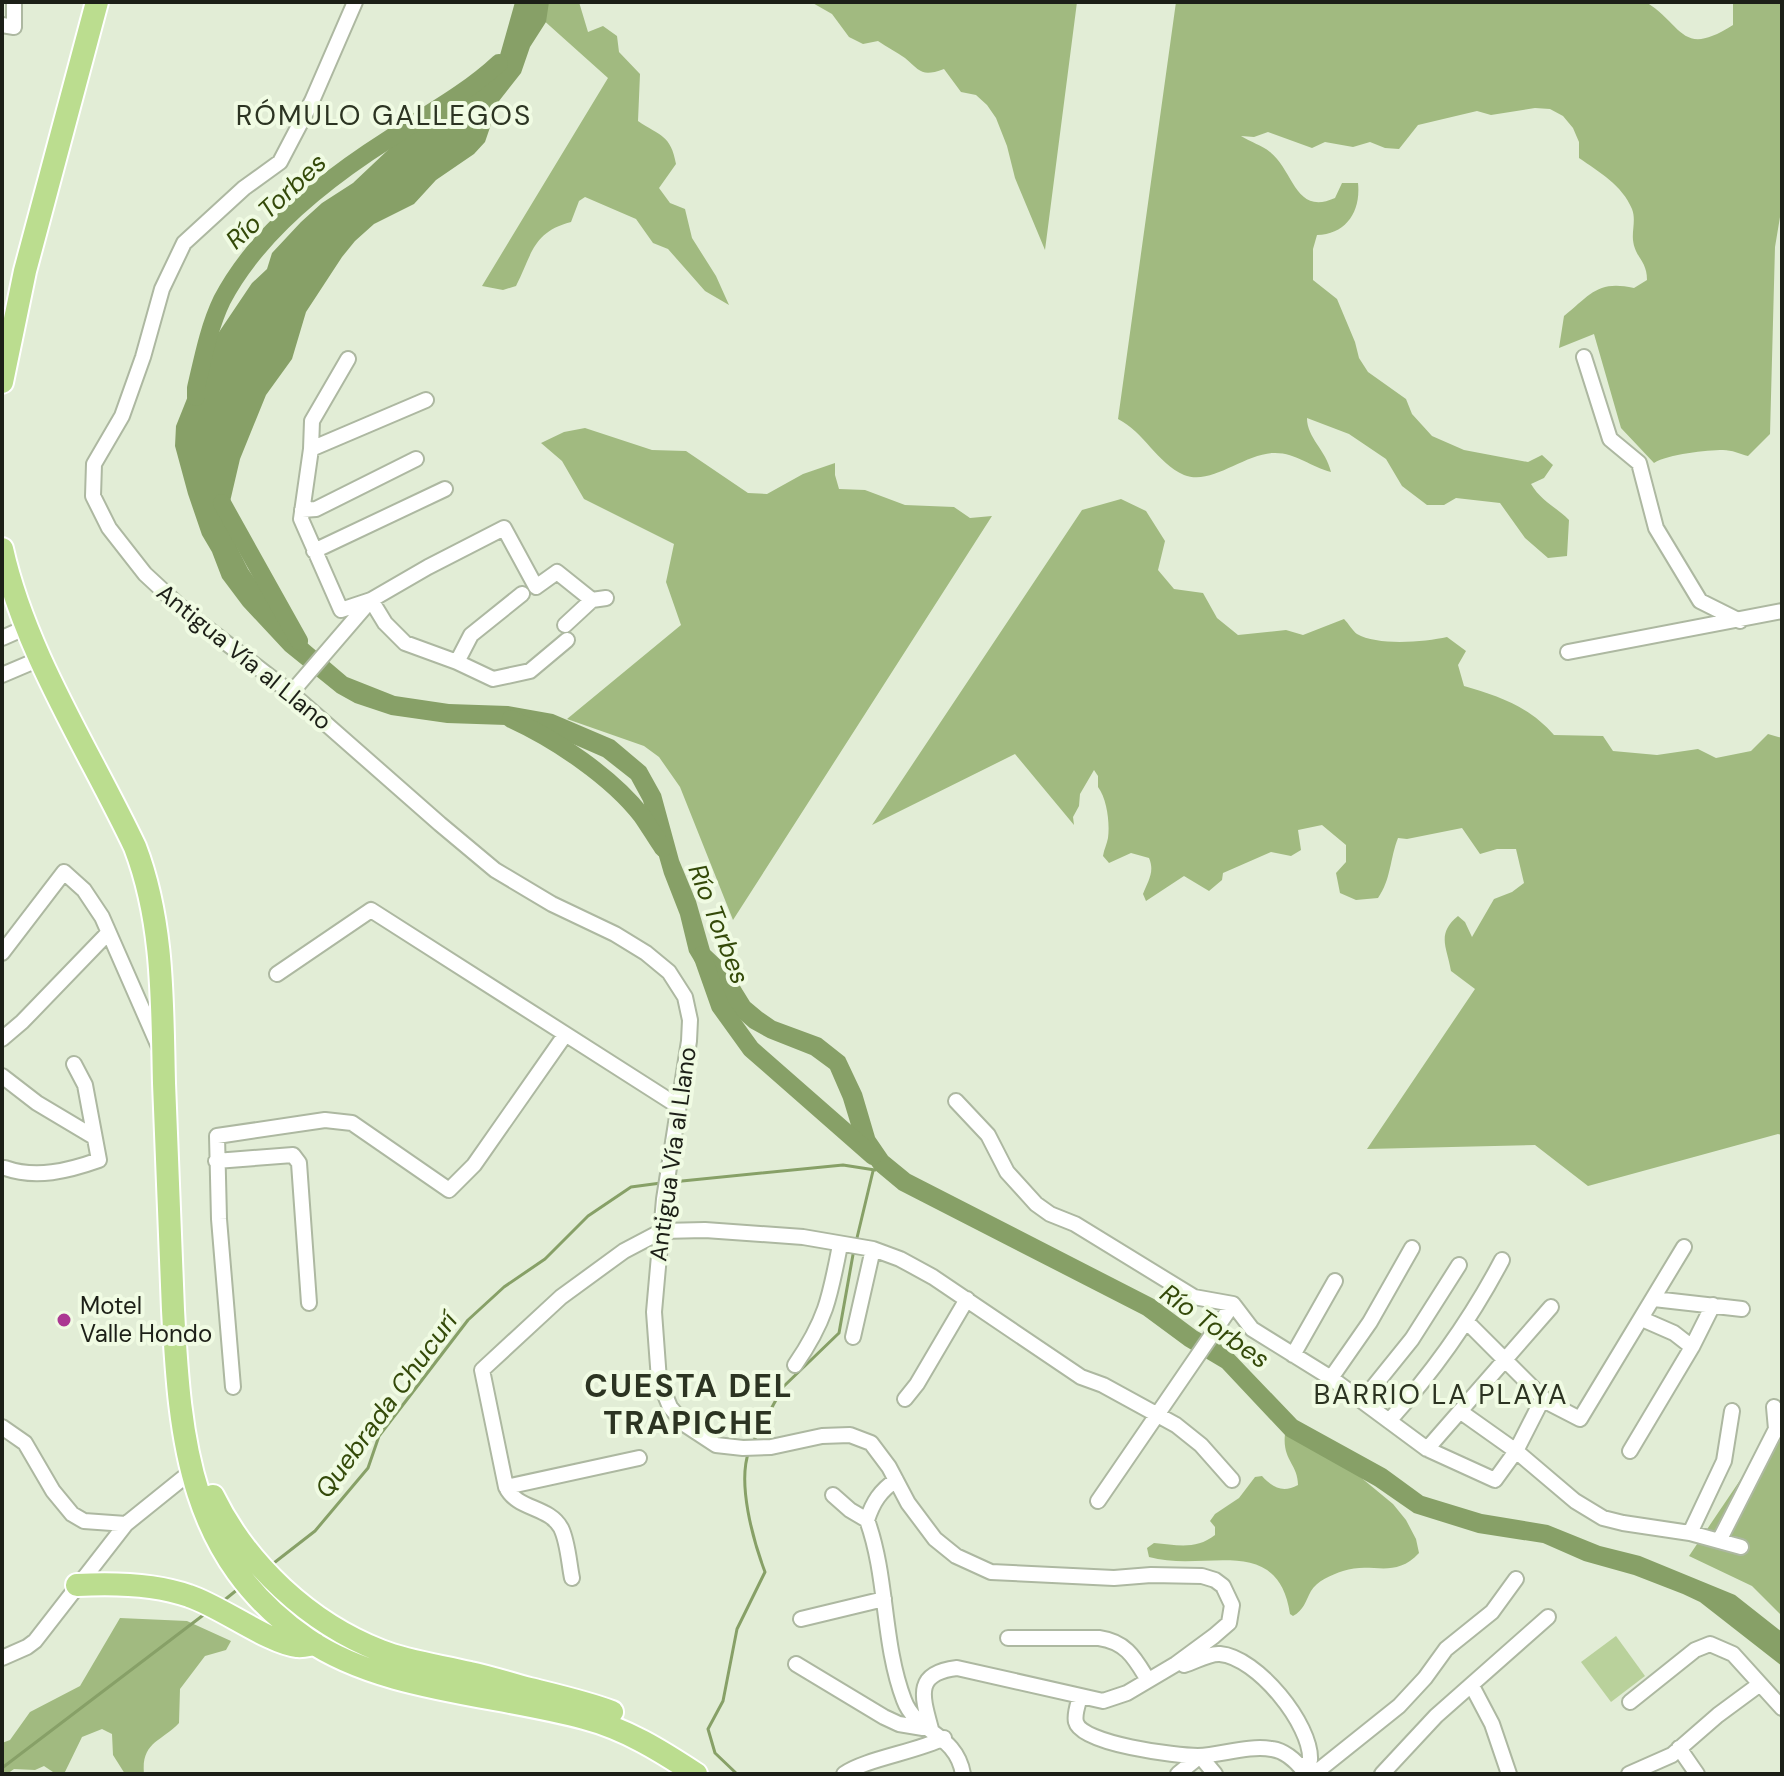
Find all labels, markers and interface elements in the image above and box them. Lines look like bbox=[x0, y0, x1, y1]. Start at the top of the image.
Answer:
district label: RÓMULO GALLEGOS bbox=[236, 97, 532, 134]
water label: Río Torbes bbox=[218, 146, 334, 256]
street label: Antigua Vía al Llano bbox=[151, 577, 338, 737]
water label: Río Torbes bbox=[681, 859, 757, 989]
street label: Antigua Vía al Llano bbox=[642, 1045, 703, 1263]
water label: Río Torbes bbox=[1154, 1276, 1276, 1376]
place label: Motel Valle Hondo bbox=[80, 1290, 212, 1349]
water label: Quebrada Chucurí bbox=[307, 1303, 466, 1505]
marker: Motel Valle Hondo bbox=[55, 1311, 73, 1329]
district label: CUESTA DEL TRAPICHE bbox=[584, 1365, 794, 1444]
district label: BARRIO LA PLAYA bbox=[1313, 1376, 1569, 1413]

